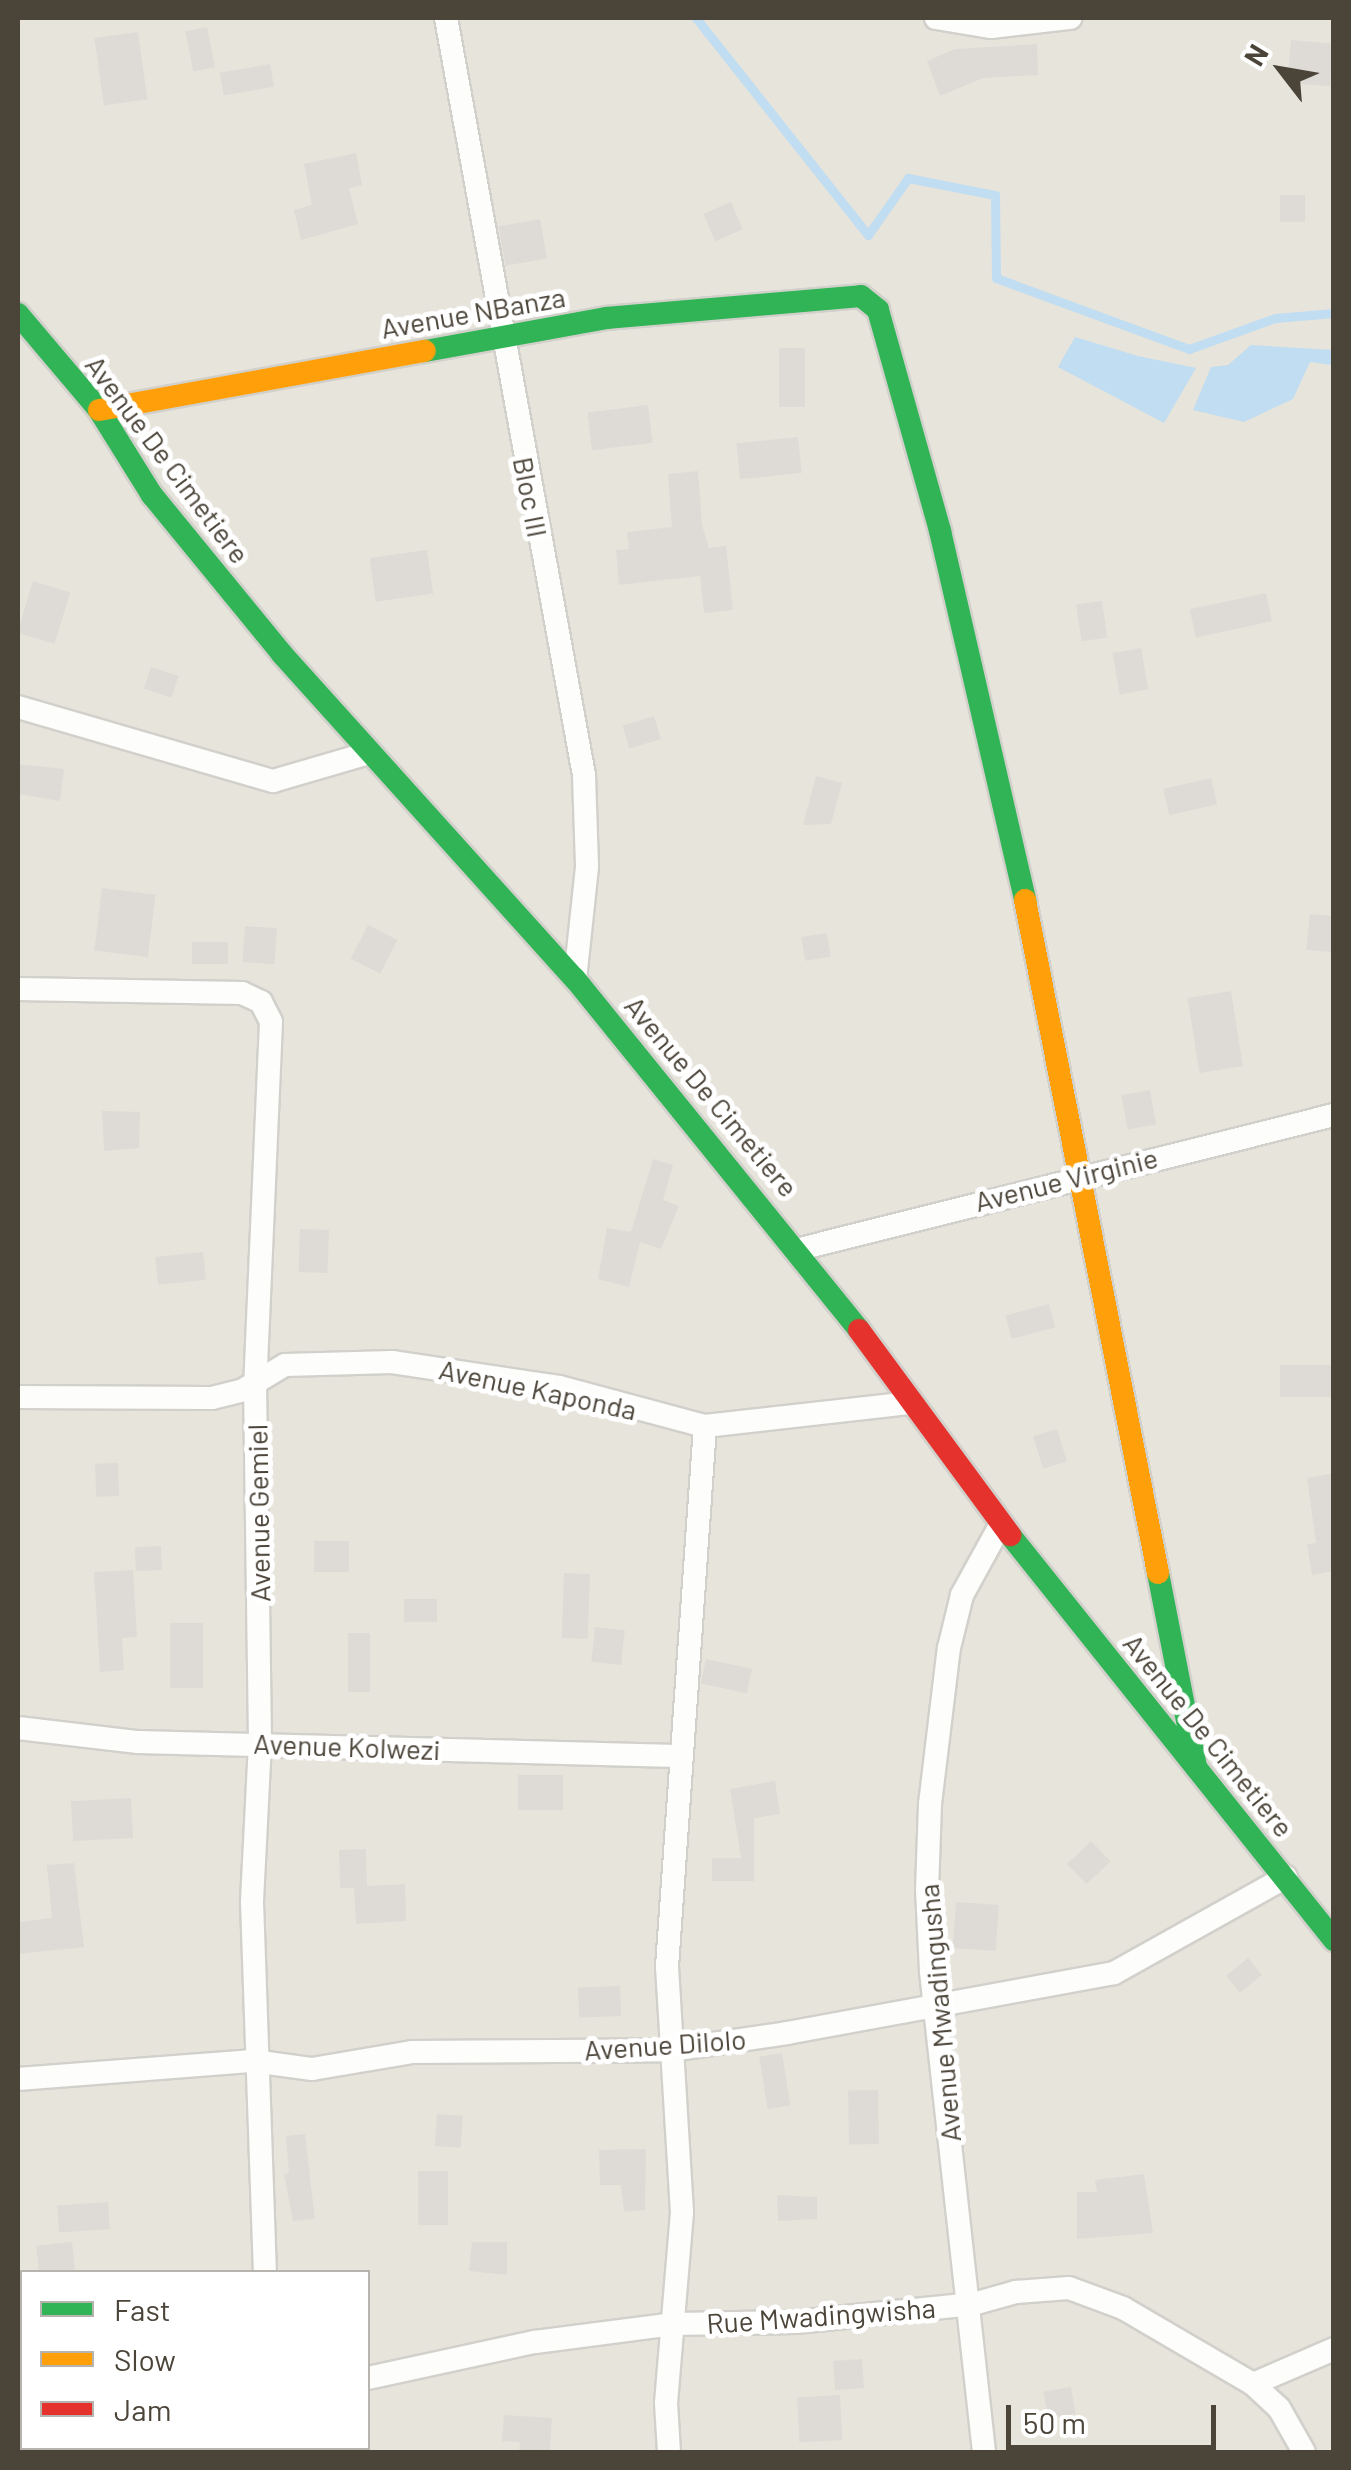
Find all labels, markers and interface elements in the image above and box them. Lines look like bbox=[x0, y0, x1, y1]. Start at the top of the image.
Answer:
north arrow bbox=[1231, 20, 1331, 120]
text: N bbox=[1236, 38, 1275, 71]
street label: Avenue NBanza bbox=[378, 279, 568, 345]
street label: Avenue De Cimetiere bbox=[79, 348, 257, 570]
street label: Bloc III bbox=[507, 454, 555, 540]
street label: Avenue De Cimetiere bbox=[618, 989, 806, 1203]
street label: Avenue Virginie bbox=[971, 1140, 1161, 1218]
street label: Avenue Kaponda bbox=[436, 1352, 640, 1426]
street label: Avenue Gemiel bbox=[240, 1424, 276, 1602]
street label: Avenue De Cimetiere bbox=[1117, 1627, 1301, 1843]
street label: Avenue Kolwezi bbox=[253, 1726, 441, 1766]
street label: Avenue Mwadingusha bbox=[911, 1882, 967, 2144]
street label: Avenue Dilolo bbox=[583, 2022, 747, 2066]
legend bbox=[20, 2270, 370, 2450]
street label: Rue Mwadingwisha bbox=[705, 2290, 937, 2340]
text: Fast bbox=[114, 2291, 171, 2327]
text: Slow bbox=[114, 2341, 176, 2377]
scale bar bbox=[1011, 2385, 1221, 2447]
text: Jam bbox=[114, 2391, 171, 2427]
text: 50 m bbox=[1023, 2404, 1086, 2440]

